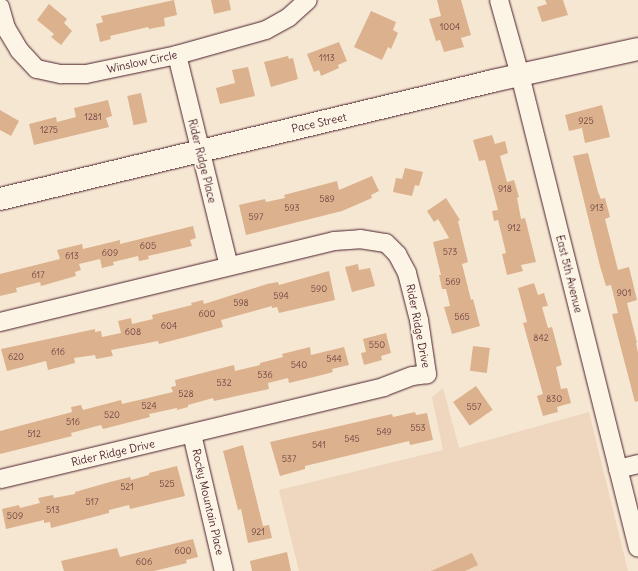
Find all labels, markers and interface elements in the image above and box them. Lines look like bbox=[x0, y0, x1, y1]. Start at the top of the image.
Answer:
house number: 1004 bbox=[440, 22, 460, 32]
street label: Winslow Circle bbox=[105, 48, 179, 76]
house number: 1113 bbox=[319, 53, 335, 63]
street label: Pace Street bbox=[290, 110, 348, 136]
house number: 1281 bbox=[84, 112, 102, 122]
house number: 925 bbox=[578, 116, 594, 126]
street label: Rider Ridge Place bbox=[185, 118, 219, 204]
house number: 1275 bbox=[40, 125, 58, 135]
house number: 918 bbox=[498, 184, 512, 194]
house number: 589 bbox=[319, 194, 335, 204]
house number: 593 bbox=[284, 203, 300, 213]
house number: 913 bbox=[590, 203, 604, 213]
house number: 597 bbox=[249, 212, 263, 222]
house number: 912 bbox=[507, 223, 521, 233]
street label: East 5th Avenue bbox=[553, 234, 585, 314]
house number: 605 bbox=[140, 241, 156, 251]
house number: 573 bbox=[443, 247, 457, 257]
house number: 609 bbox=[102, 248, 118, 258]
house number: 613 bbox=[65, 251, 79, 261]
house number: 617 bbox=[31, 270, 45, 280]
house number: 569 bbox=[445, 277, 461, 287]
street label: Rider Ridge Drive bbox=[403, 283, 433, 369]
house number: 590 bbox=[311, 284, 327, 294]
house number: 901 bbox=[617, 288, 631, 298]
house number: 594 bbox=[273, 291, 289, 301]
house number: 598 bbox=[233, 298, 249, 308]
house number: 600 bbox=[198, 309, 216, 319]
house number: 565 bbox=[454, 312, 470, 322]
house number: 604 bbox=[161, 321, 177, 331]
house number: 608 bbox=[125, 327, 141, 337]
house number: 842 bbox=[533, 333, 549, 343]
house number: 550 bbox=[369, 340, 385, 350]
house number: 616 bbox=[51, 347, 65, 357]
house number: 620 bbox=[8, 352, 24, 362]
house number: 544 bbox=[326, 354, 342, 364]
house number: 540 bbox=[291, 360, 307, 370]
house number: 536 bbox=[257, 370, 273, 380]
house number: 532 bbox=[216, 378, 232, 388]
house number: 528 bbox=[178, 389, 194, 399]
house number: 830 bbox=[546, 394, 562, 404]
house number: 524 bbox=[141, 401, 157, 411]
house number: 557 bbox=[467, 402, 481, 412]
house number: 520 bbox=[104, 410, 120, 420]
house number: 516 bbox=[66, 417, 80, 427]
house number: 553 bbox=[410, 423, 426, 433]
house number: 549 bbox=[376, 427, 392, 437]
house number: 512 bbox=[27, 429, 41, 439]
house number: 545 bbox=[344, 434, 360, 444]
street label: Rider Ridge Drive bbox=[70, 437, 156, 469]
house number: 541 bbox=[312, 440, 326, 450]
street label: Rocky Mountain Place bbox=[189, 447, 227, 557]
house number: 537 bbox=[282, 454, 296, 464]
house number: 525 bbox=[159, 479, 175, 489]
house number: 521 bbox=[120, 482, 134, 492]
house number: 517 bbox=[85, 497, 99, 507]
house number: 513 bbox=[46, 505, 60, 515]
house number: 509 bbox=[7, 511, 23, 521]
house number: 921 bbox=[251, 527, 265, 537]
house number: 600 bbox=[174, 546, 192, 556]
house number: 606 bbox=[136, 557, 152, 567]

